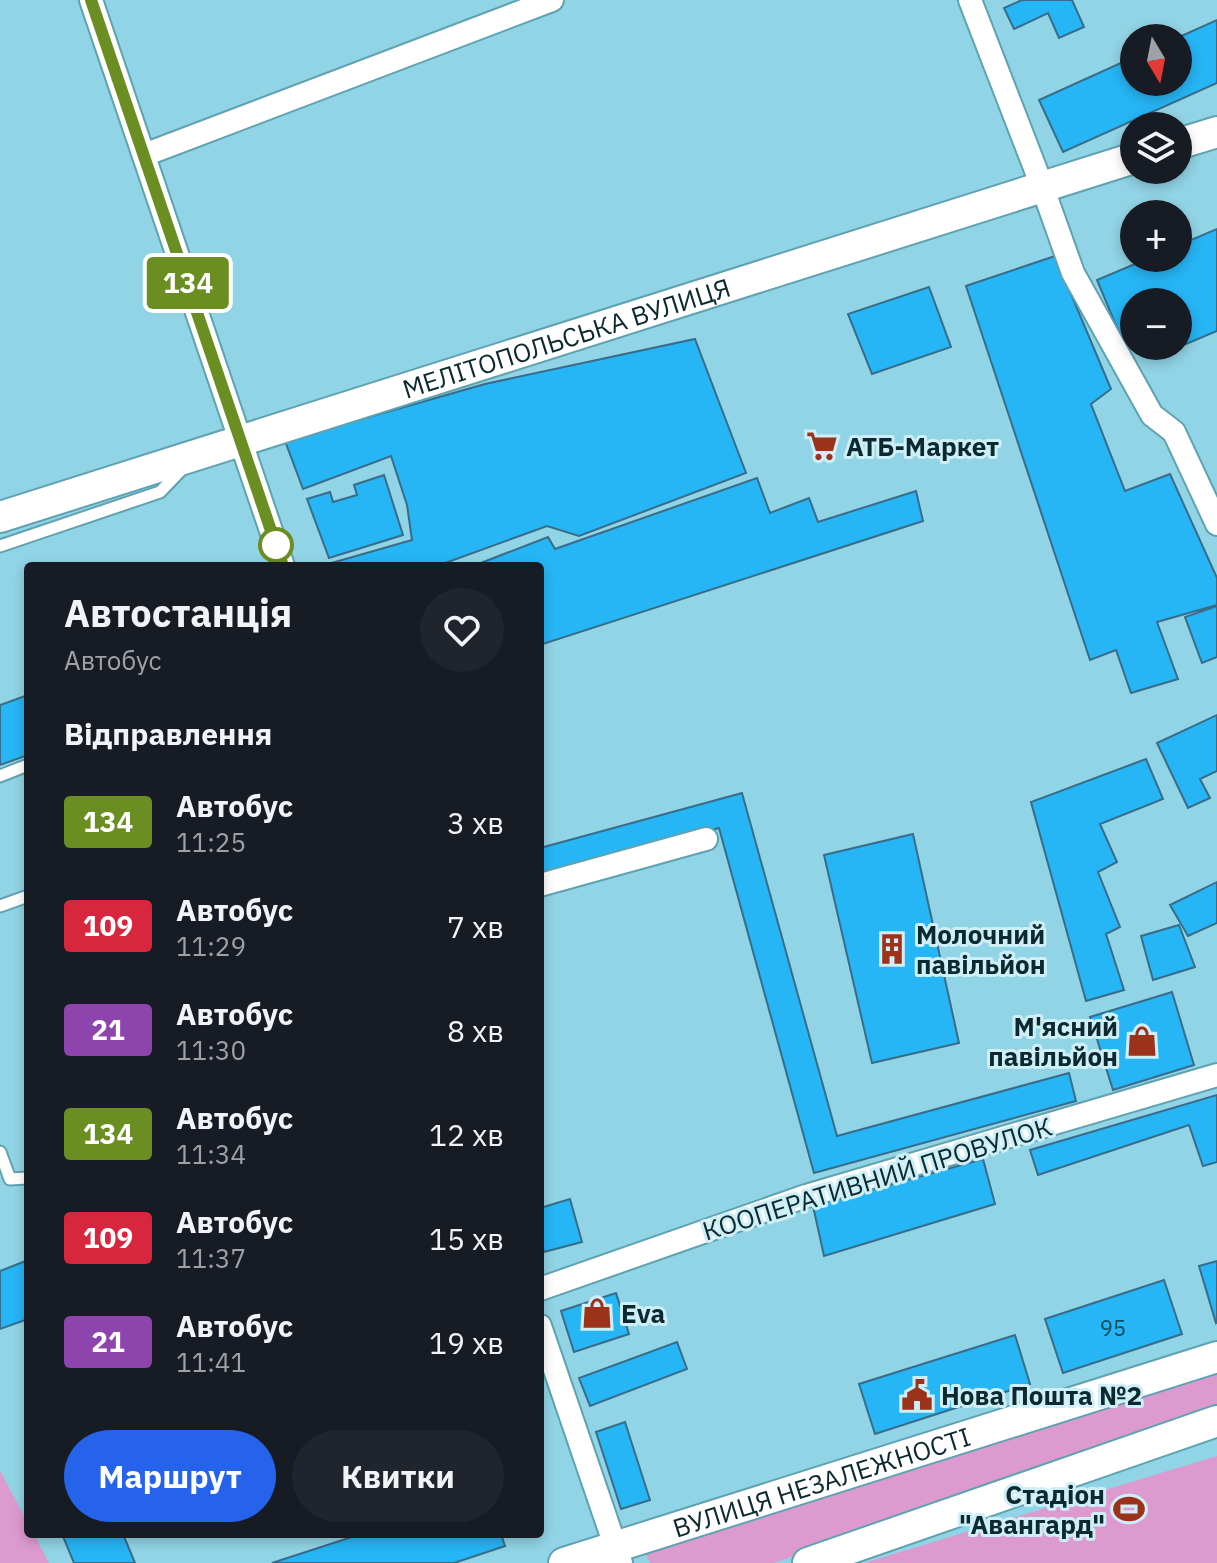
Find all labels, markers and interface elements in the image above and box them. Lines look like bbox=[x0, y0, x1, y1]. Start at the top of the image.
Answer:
north arrow bbox=[1120, 24, 1192, 96]
map controls bbox=[1120, 24, 1192, 360]
button: layers bbox=[1120, 112, 1192, 184]
button: + bbox=[1120, 200, 1192, 272]
line badge: 134 bbox=[142, 257, 234, 309]
text: 134 bbox=[163, 264, 213, 301]
street label: МЕЛІТОПОЛЬСЬКА ВУЛИЦЯ bbox=[398, 270, 735, 406]
button: − bbox=[1120, 288, 1192, 360]
supermarket icon: АТБ-Маркет bbox=[805, 429, 839, 463]
place label: АТБ-Маркет bbox=[846, 429, 999, 463]
unlabelled marker bbox=[259, 528, 293, 562]
text: Автостанція bbox=[64, 588, 292, 637]
button: heart bbox=[420, 588, 504, 672]
text: Автобус bbox=[64, 643, 162, 677]
text: Відправлення bbox=[64, 714, 272, 753]
text: Автобус bbox=[176, 786, 293, 825]
text: 134 bbox=[83, 803, 133, 840]
text: 3 хв bbox=[447, 803, 504, 842]
text: 11:25 bbox=[176, 825, 246, 859]
text: Автобус bbox=[176, 890, 293, 929]
text: 109 bbox=[83, 907, 133, 944]
text: 7 хв bbox=[447, 907, 504, 946]
place label: Молочний павільйон bbox=[916, 917, 1046, 981]
text: 11:29 bbox=[176, 929, 246, 963]
building icon: Молочний павільйон bbox=[875, 932, 909, 966]
text: Автобус bbox=[176, 994, 293, 1033]
place label: М'ясний павільйон bbox=[988, 1009, 1118, 1073]
text: 21 bbox=[91, 1011, 125, 1048]
text: 8 хв bbox=[447, 1011, 504, 1050]
shop icon: М'ясний павільйон bbox=[1125, 1024, 1159, 1058]
text: 11:30 bbox=[176, 1033, 246, 1067]
text: Автобус bbox=[176, 1098, 293, 1137]
street label: КООПЕРАТИВНИЙ ПРОВУЛОК bbox=[698, 1109, 1056, 1247]
text: 134 bbox=[83, 1115, 133, 1152]
text: 12 хв bbox=[429, 1115, 504, 1154]
text: 11:34 bbox=[176, 1137, 246, 1171]
text: Автобус bbox=[176, 1202, 293, 1241]
text: 109 bbox=[83, 1219, 133, 1256]
text: 15 хв bbox=[429, 1219, 504, 1258]
text: 11:37 bbox=[176, 1241, 246, 1275]
shop icon: Eva bbox=[580, 1296, 614, 1330]
place label: Eva bbox=[621, 1296, 666, 1330]
text: Автобус bbox=[176, 1306, 293, 1345]
house number: 95 bbox=[1100, 1313, 1126, 1342]
text: 21 bbox=[91, 1323, 125, 1360]
text: 19 хв bbox=[429, 1323, 504, 1362]
text: 11:41 bbox=[176, 1345, 246, 1379]
public building icon: Нова Пошта №2 bbox=[900, 1378, 934, 1412]
place label: Нова Пошта №2 bbox=[941, 1378, 1142, 1412]
street label: ВУЛИЦЯ НЕЗАЛЕЖНОСТІ bbox=[668, 1419, 975, 1545]
button: Маршрут bbox=[64, 1430, 276, 1522]
button: Квитки bbox=[292, 1430, 504, 1522]
place label: Стадіон "Авангард" bbox=[959, 1477, 1105, 1541]
sports icon: Стадіон "Авангард" bbox=[1112, 1492, 1146, 1526]

